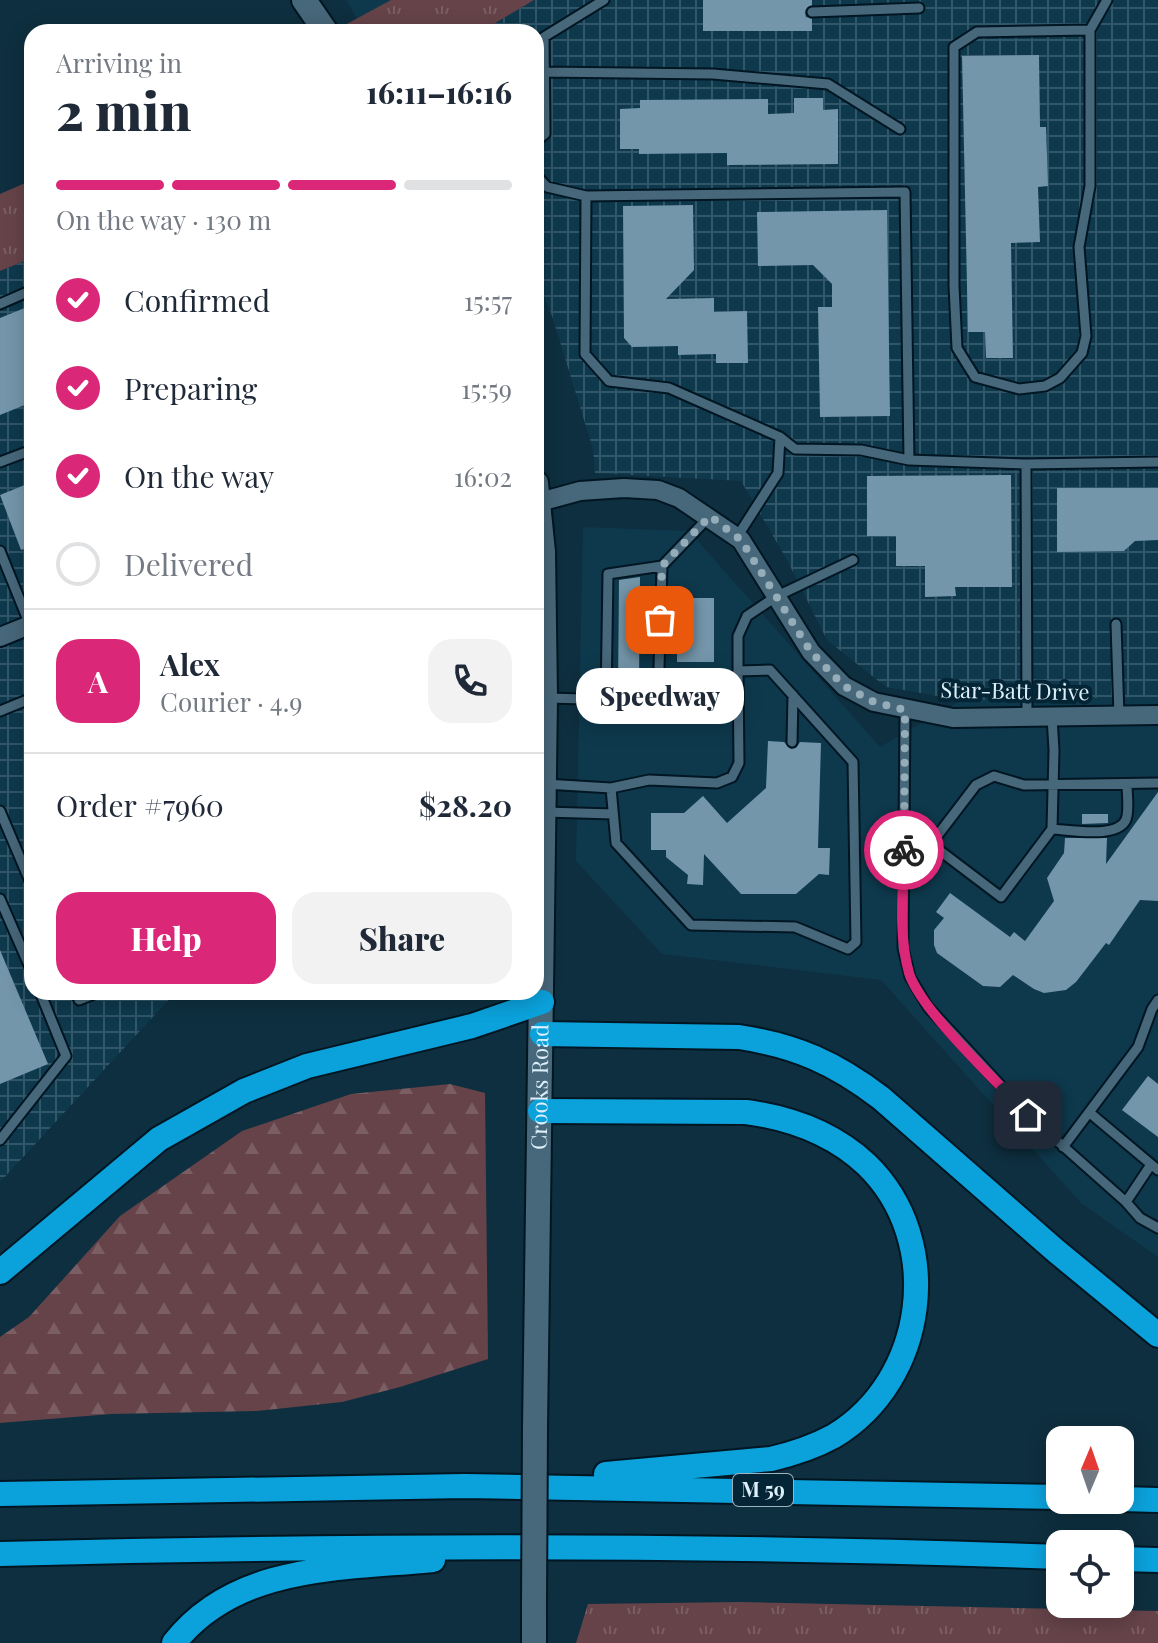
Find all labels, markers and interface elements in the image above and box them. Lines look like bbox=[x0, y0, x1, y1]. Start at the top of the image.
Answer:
text: Arriving in bbox=[56, 45, 182, 80]
text: 16:11–16:16 bbox=[366, 72, 512, 112]
text: 2 min bbox=[56, 75, 191, 144]
text: On the way · 130 m bbox=[56, 202, 271, 237]
icon: check bbox=[56, 278, 100, 322]
text: Confirmed bbox=[124, 280, 270, 320]
text: 15:57 bbox=[464, 283, 512, 318]
icon: check bbox=[56, 366, 100, 410]
text: Preparing bbox=[124, 368, 257, 408]
text: 15:59 bbox=[461, 371, 512, 406]
icon: check bbox=[56, 454, 100, 498]
text: On the way bbox=[124, 456, 274, 496]
text: 16:02 bbox=[454, 459, 512, 494]
text: Delivered bbox=[124, 544, 253, 584]
pin bbox=[626, 586, 694, 654]
icon: bag bbox=[638, 598, 682, 642]
button: phone bbox=[428, 639, 512, 723]
text: Alex bbox=[160, 644, 220, 684]
text: A bbox=[88, 661, 108, 701]
callout: Speedway bbox=[576, 668, 744, 724]
street label: Star-Batt Drive bbox=[940, 674, 1090, 706]
text: Speedway bbox=[600, 678, 720, 713]
text: Courier · 4.9 bbox=[160, 684, 302, 719]
text: Order #7960 bbox=[56, 785, 224, 825]
text: $28.20 bbox=[419, 785, 512, 825]
courier bbox=[864, 810, 944, 890]
icon: bike bbox=[882, 828, 926, 872]
button: Help bbox=[56, 892, 276, 984]
button: Share bbox=[292, 892, 512, 984]
street label: Crooks Road bbox=[523, 1024, 555, 1150]
pin bbox=[994, 1081, 1062, 1149]
icon: home bbox=[1006, 1093, 1050, 1137]
north arrow bbox=[1046, 1426, 1134, 1514]
map controls bbox=[1046, 1426, 1134, 1618]
road number: M 59 bbox=[733, 1474, 793, 1506]
button: locate bbox=[1046, 1530, 1134, 1618]

